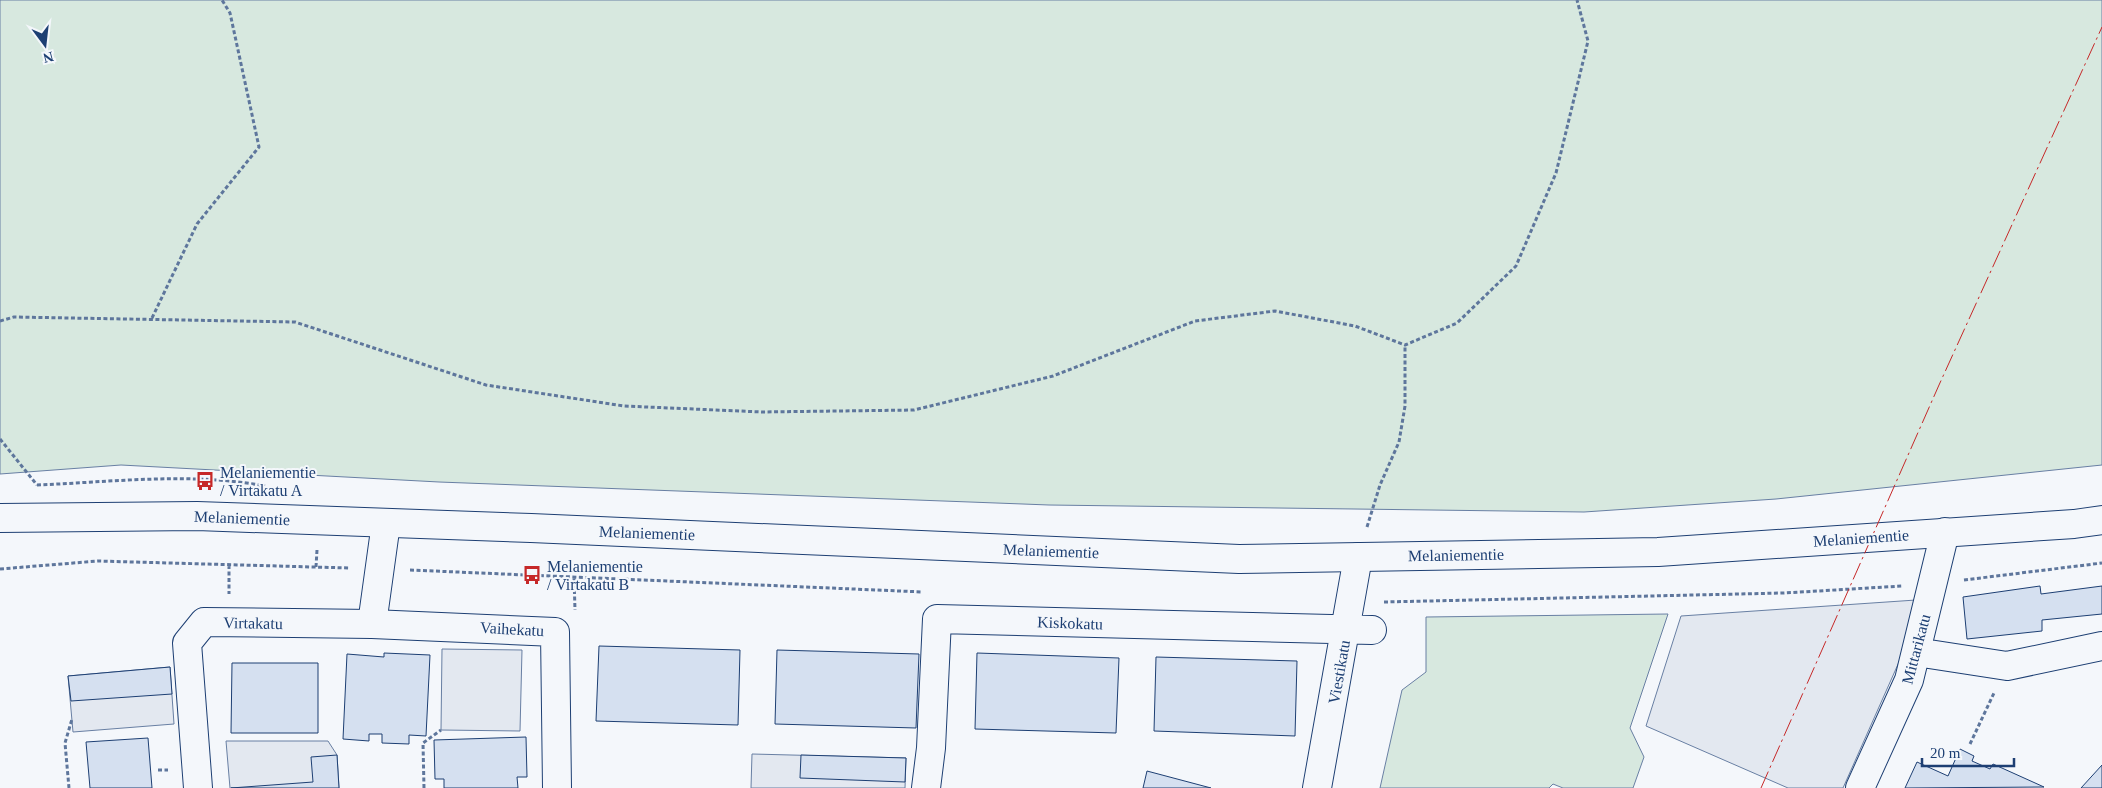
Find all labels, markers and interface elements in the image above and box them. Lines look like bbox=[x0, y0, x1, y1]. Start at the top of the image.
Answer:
north arrow bbox=[20, 20, 70, 70]
text: N bbox=[41, 49, 55, 66]
place label: Melaniementie / Virtakatu A bbox=[220, 464, 316, 499]
bus stop icon: Melaniementie / Virtakatu A bbox=[194, 470, 216, 492]
street label: Melaniementie bbox=[194, 508, 290, 528]
street label: Melaniementie bbox=[599, 523, 695, 543]
street label: Melaniementie bbox=[1813, 526, 1909, 550]
street label: Melaniementie bbox=[1003, 541, 1099, 561]
street label: Melaniementie bbox=[1408, 546, 1504, 564]
place label: Melaniementie / Virtakatu B bbox=[547, 558, 643, 593]
bus stop icon: Melaniementie / Virtakatu B bbox=[521, 564, 543, 586]
street label: Mittarikatu bbox=[1898, 612, 1934, 686]
street label: Kiskokatu bbox=[1037, 613, 1103, 633]
street label: Virtakatu bbox=[223, 614, 283, 632]
street label: Vaihekatu bbox=[480, 619, 544, 639]
street label: Viestikatu bbox=[1325, 639, 1353, 705]
scale bar bbox=[1922, 736, 2014, 768]
text: 20 m bbox=[1930, 745, 1961, 761]

